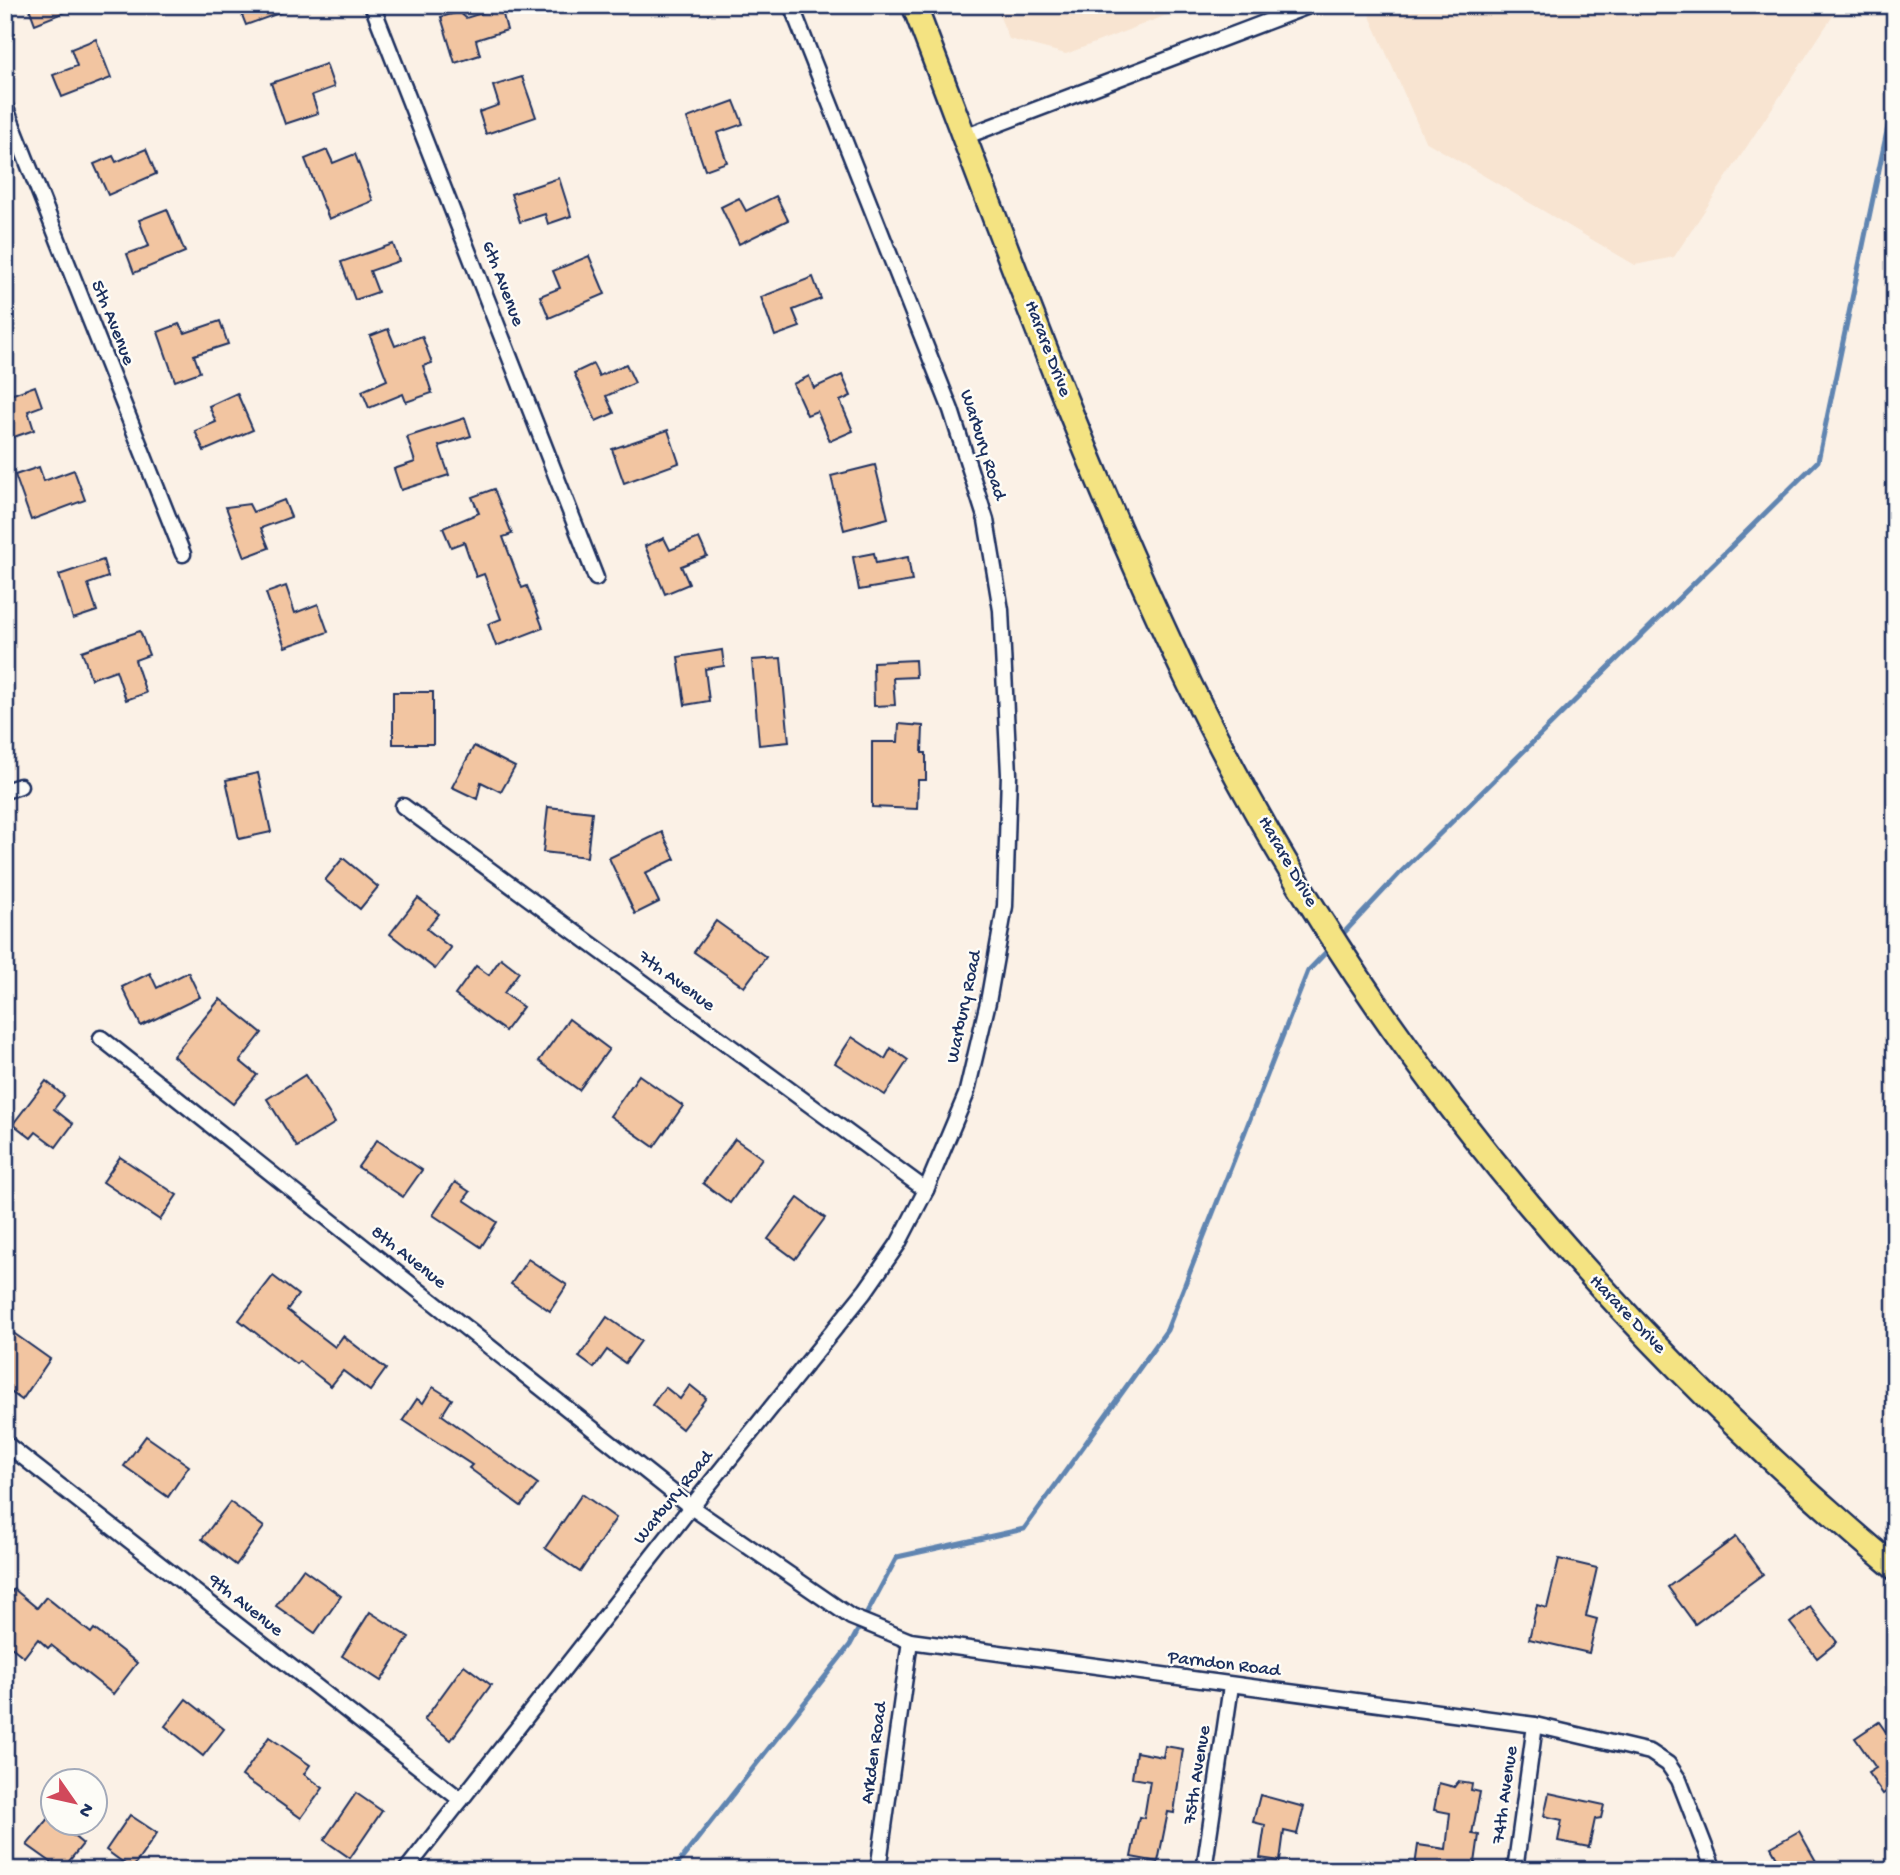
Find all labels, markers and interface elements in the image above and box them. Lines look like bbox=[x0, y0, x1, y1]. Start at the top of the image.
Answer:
street label: 6th Avenue bbox=[475, 238, 529, 330]
street label: 5th Avenue bbox=[85, 277, 140, 369]
street label: Harare Drive bbox=[1018, 298, 1076, 400]
street label: Warbury Road bbox=[953, 387, 1011, 505]
street label: Harare Drive bbox=[1252, 812, 1322, 912]
street label: 7th Avenue bbox=[632, 946, 719, 1018]
street label: Warbury Road bbox=[942, 947, 989, 1065]
street label: 8th Avenue bbox=[365, 1221, 451, 1295]
street label: Harare Drive bbox=[1584, 1271, 1671, 1359]
street label: Warbury Road bbox=[629, 1445, 720, 1550]
street label: 9th Avenue bbox=[202, 1569, 287, 1643]
street label: Parndon Road bbox=[1166, 1647, 1283, 1684]
street label: Arkden Road bbox=[856, 1699, 894, 1805]
street label: 75th Avenue bbox=[1179, 1724, 1217, 1827]
street label: 74th Avenue bbox=[1488, 1744, 1524, 1846]
north arrow bbox=[38, 1766, 108, 1836]
text: N bbox=[72, 1798, 98, 1821]

